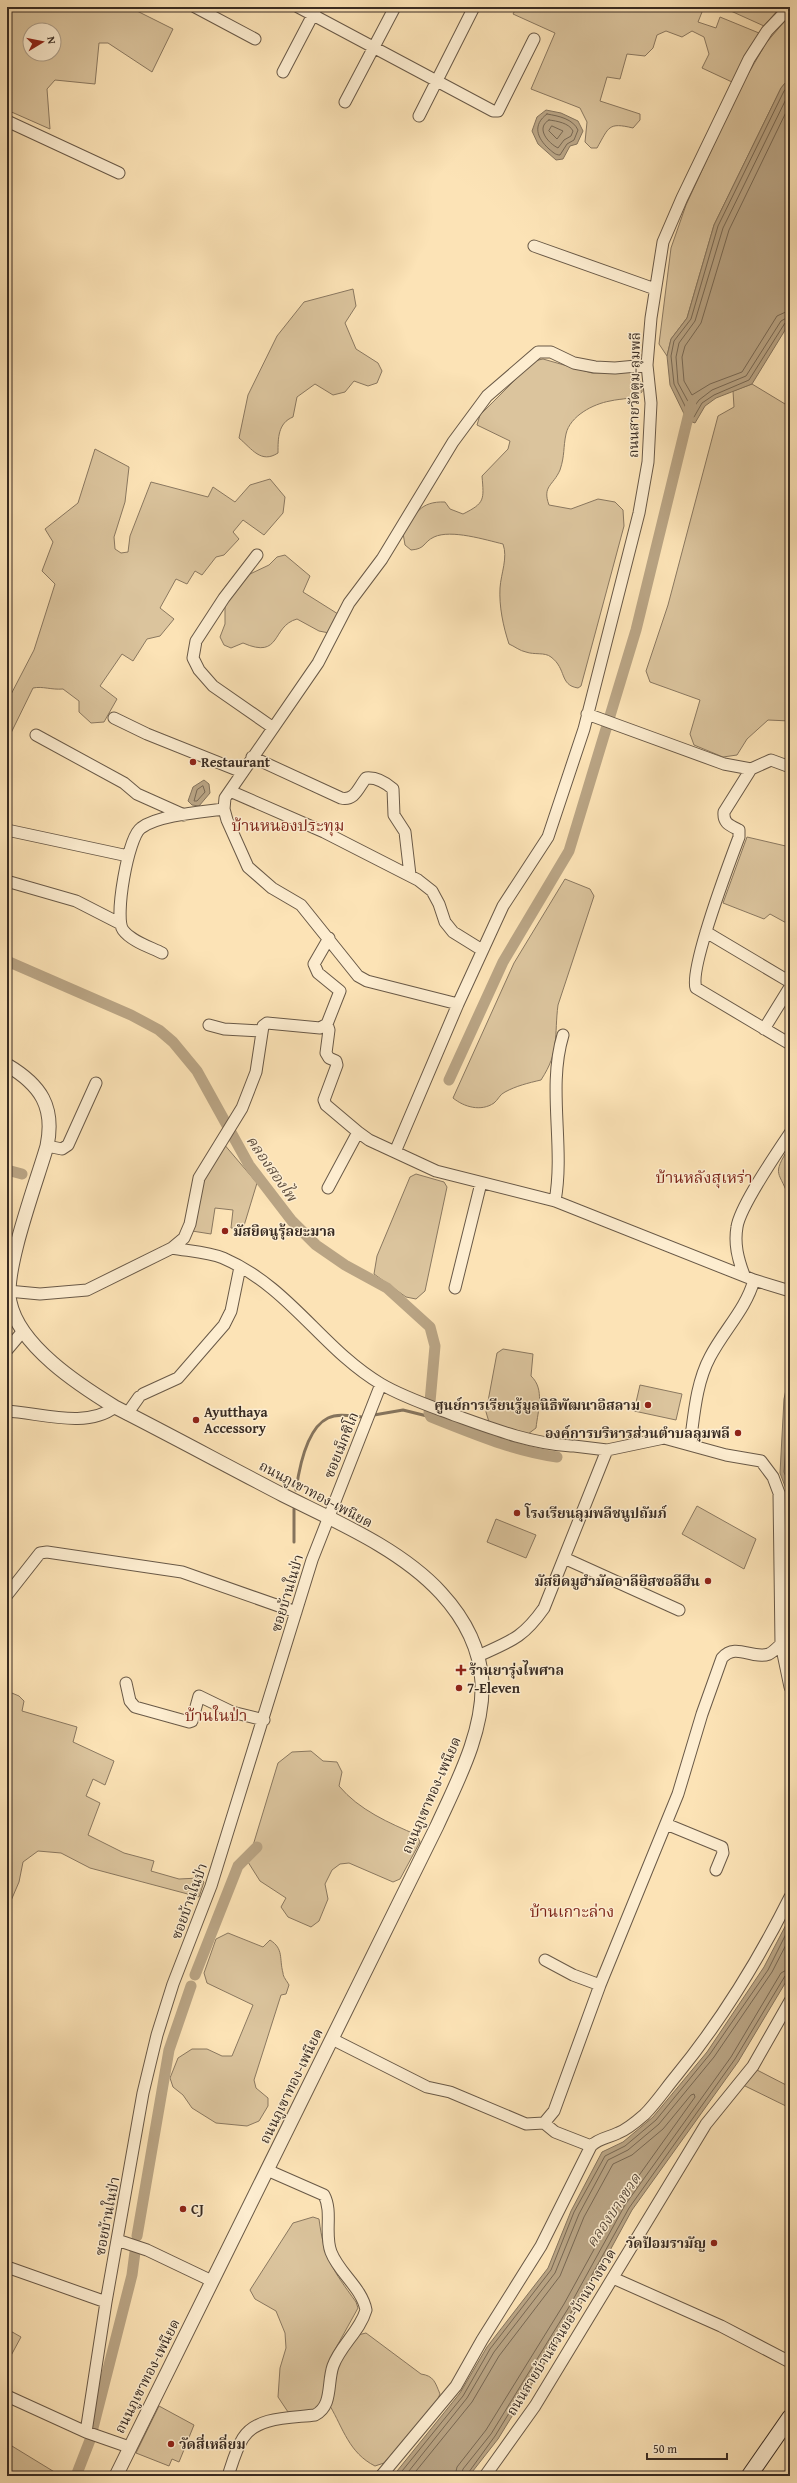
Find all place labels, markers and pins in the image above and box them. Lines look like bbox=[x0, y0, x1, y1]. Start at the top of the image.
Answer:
place label: Restaurant bbox=[201, 752, 271, 772]
marker: Restaurant bbox=[188, 757, 198, 767]
place label: มัสยิดนูรุ้ลยะมาล bbox=[233, 1221, 335, 1241]
marker: มัสยิดนูรุ้ลยะมาล bbox=[220, 1226, 230, 1236]
place label: ศูนย์การเรียนรู้มูลนิธิพัฒนาอิสลาม bbox=[434, 1395, 640, 1415]
marker: ศูนย์การเรียนรู้มูลนิธิพัฒนาอิสลาม bbox=[643, 1400, 653, 1410]
place label: Ayutthaya Accessory bbox=[204, 1402, 268, 1438]
marker: Ayutthaya Accessory bbox=[191, 1415, 201, 1425]
place label: องค์การบริหารส่วนตำบลลุมพลี bbox=[545, 1423, 730, 1443]
marker: องค์การบริหารส่วนตำบลลุมพลี bbox=[733, 1428, 743, 1438]
place label: โรงเรียนลุมพลีชนูปถัมภ์ bbox=[524, 1503, 668, 1523]
marker: โรงเรียนลุมพลีชนูปถัมภ์ bbox=[512, 1508, 522, 1518]
place label: มัสยิดมูฮำมัดอาลียิสซอลีฮีน bbox=[534, 1571, 701, 1591]
marker: มัสยิดมูฮำมัดอาลียิสซอลีฮีน bbox=[703, 1576, 713, 1586]
place label: ร้านยารุ่งไพศาล bbox=[469, 1660, 564, 1680]
marker: ร้านยารุ่งไพศาล bbox=[456, 1665, 466, 1675]
place label: 7-Eleven bbox=[467, 1678, 521, 1698]
marker: 7-Eleven bbox=[454, 1683, 464, 1693]
place label: CJ bbox=[191, 2199, 204, 2219]
marker: CJ bbox=[178, 2204, 188, 2214]
place label: วัดป้อมรามัญ bbox=[626, 2233, 706, 2253]
marker: วัดป้อมรามัญ bbox=[709, 2238, 719, 2248]
place label: วัดสี่เหลี่ยม bbox=[179, 2434, 246, 2454]
marker: วัดสี่เหลี่ยม bbox=[166, 2439, 176, 2449]

